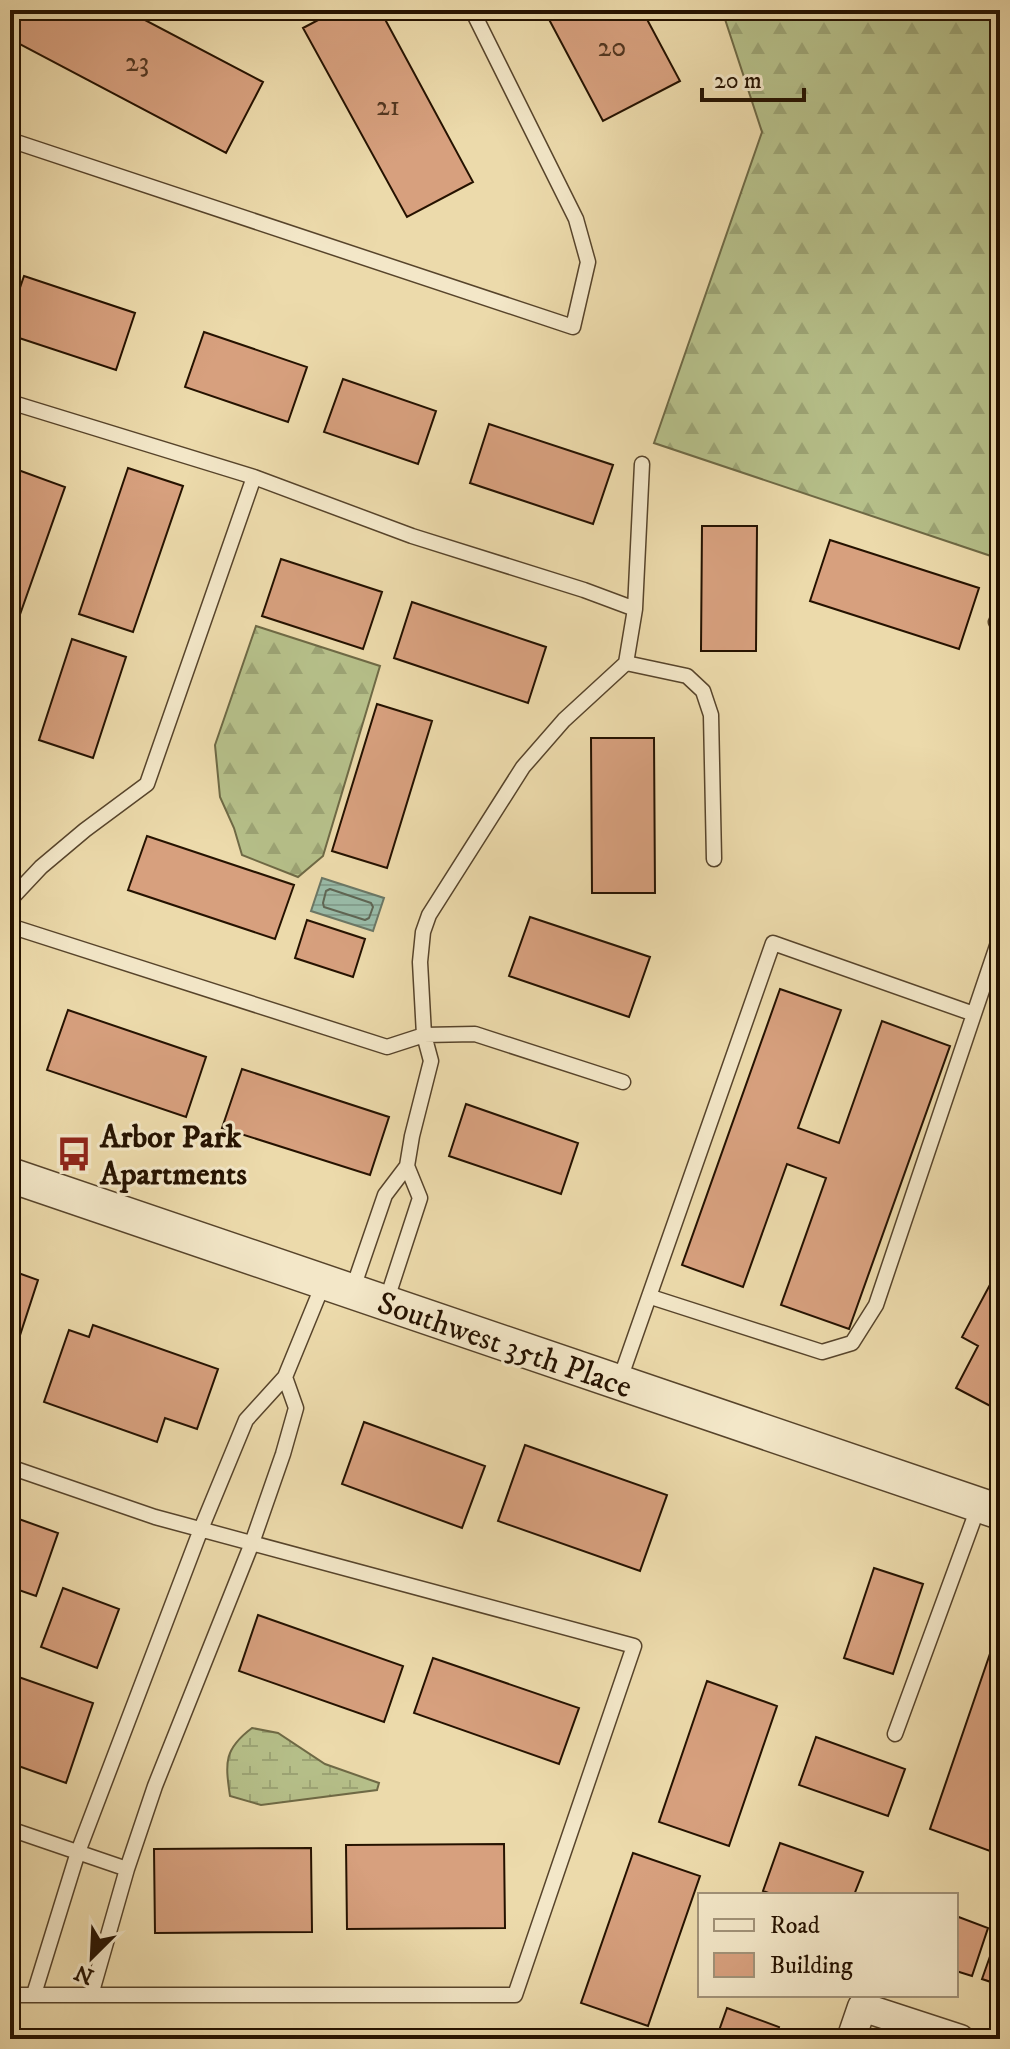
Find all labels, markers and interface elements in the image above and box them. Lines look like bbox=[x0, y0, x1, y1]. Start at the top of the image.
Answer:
house number: 20 bbox=[598, 30, 626, 65]
house number: 23 bbox=[125, 45, 149, 80]
scale bar bbox=[702, 52, 804, 102]
text: 20 m bbox=[714, 66, 762, 96]
house number: 21 bbox=[376, 89, 400, 124]
place label: Arbor Park Apartments bbox=[99, 1118, 247, 1195]
bus stop icon: Arbor Park Apartments bbox=[55, 1135, 93, 1173]
street label: Southwest 35th Place bbox=[372, 1284, 637, 1408]
legend bbox=[698, 1893, 958, 1997]
text: Road bbox=[770, 1911, 820, 1941]
north arrow bbox=[52, 1917, 132, 1997]
text: Building bbox=[770, 1951, 853, 1981]
text: N bbox=[71, 1958, 98, 1990]

